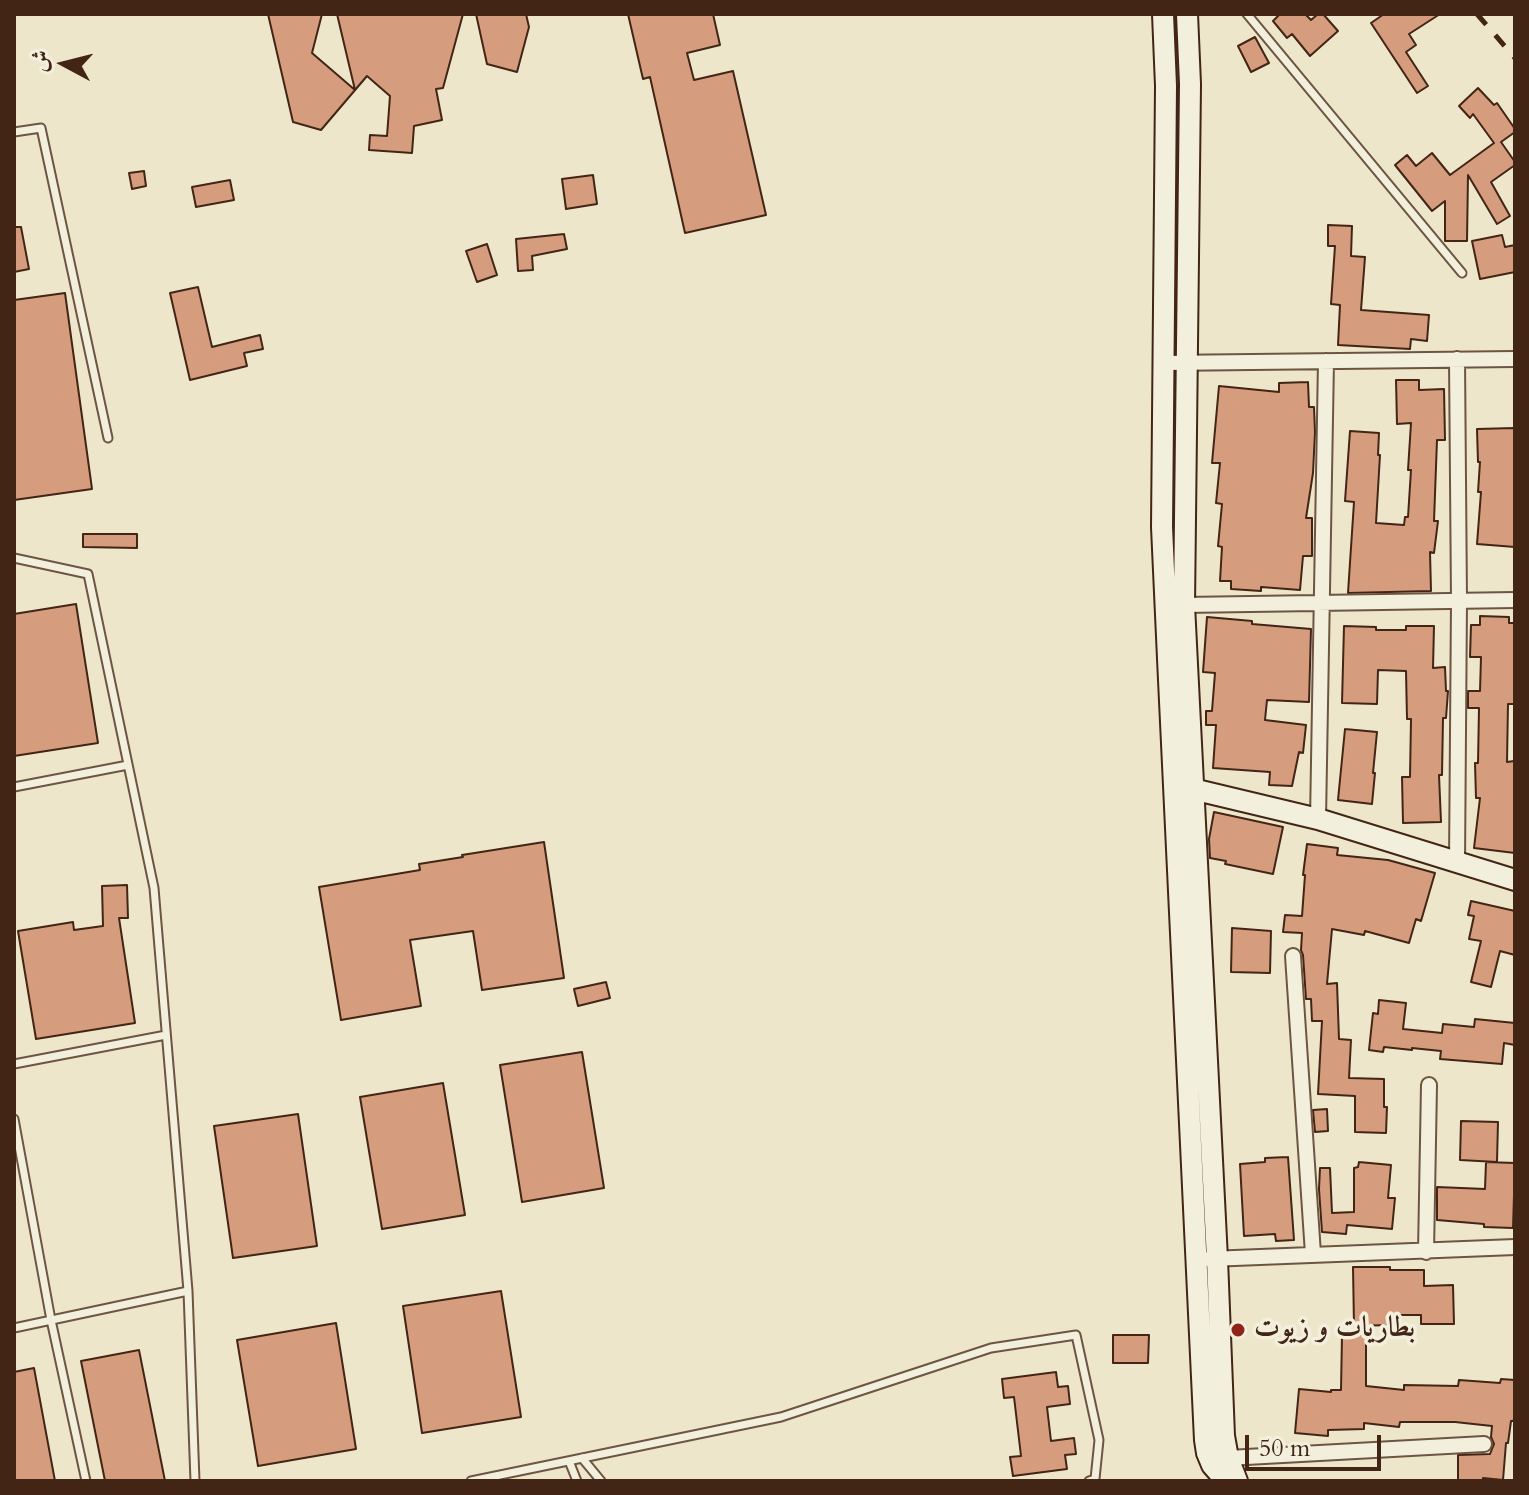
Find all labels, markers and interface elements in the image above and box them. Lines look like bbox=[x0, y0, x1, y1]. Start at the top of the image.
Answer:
north arrow bbox=[24, 24, 104, 104]
text: ش bbox=[24, 48, 56, 74]
place label: بطاريات و زيوت bbox=[1254, 1313, 1415, 1347]
marker: بطاريات و زيوت bbox=[1229, 1321, 1247, 1339]
scale bar bbox=[1249, 1419, 1385, 1469]
text: 50 m bbox=[1259, 1432, 1310, 1465]

